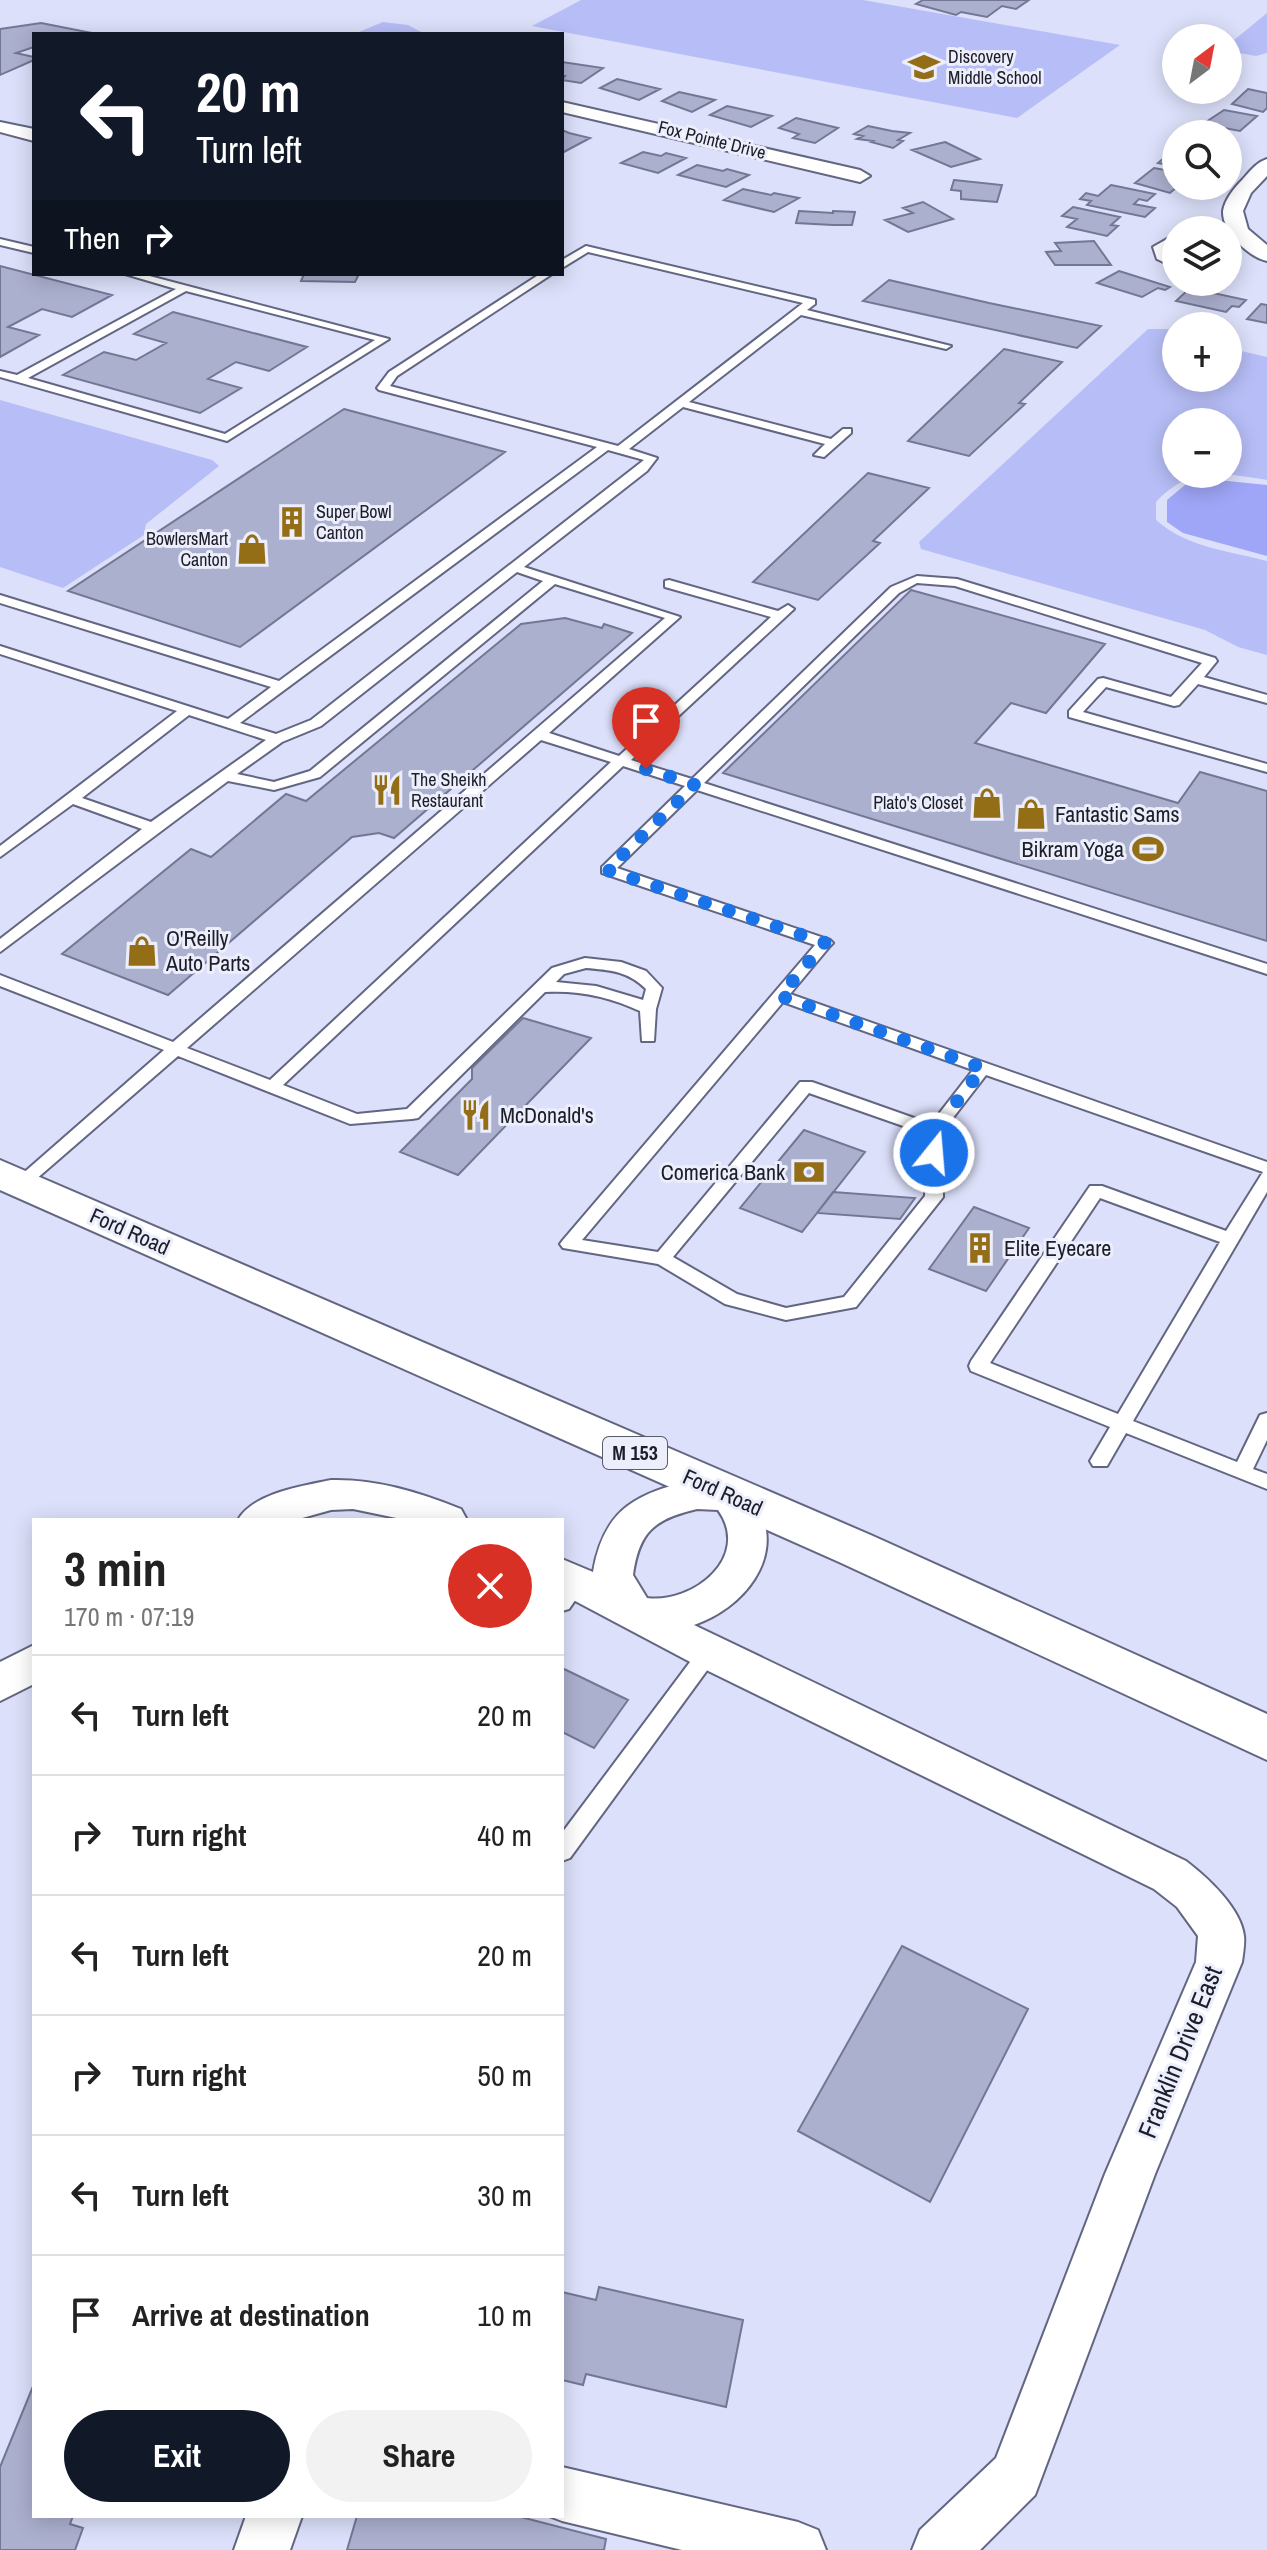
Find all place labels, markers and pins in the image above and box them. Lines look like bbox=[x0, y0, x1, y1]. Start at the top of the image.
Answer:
place label: Discovery Middle School bbox=[948, 44, 1042, 90]
school or university icon: Discovery Middle School bbox=[907, 50, 941, 84]
place label: Super Bowl Canton bbox=[316, 499, 391, 545]
building icon: Super Bowl Canton bbox=[275, 505, 309, 539]
place label: BowlersMart Canton bbox=[146, 526, 228, 572]
shop icon: BowlersMart Canton bbox=[235, 532, 269, 566]
pin bbox=[612, 687, 680, 769]
place label: The Sheikh Restaurant bbox=[411, 767, 487, 813]
restaurant icon: The Sheikh Restaurant bbox=[370, 773, 404, 807]
shop icon: Plato's Closet bbox=[970, 786, 1004, 820]
place label: Plato's Closet bbox=[873, 790, 963, 815]
shop icon: Fantastic Sams bbox=[1014, 797, 1048, 831]
place label: Fantastic Sams bbox=[1055, 799, 1179, 829]
sports icon: Bikram Yoga bbox=[1131, 832, 1165, 866]
place label: Bikram Yoga bbox=[1021, 834, 1124, 864]
place label: O'Reilly Auto Parts bbox=[165, 923, 250, 978]
shop icon: O'Reilly Auto Parts bbox=[125, 934, 159, 968]
restaurant icon: McDonald's bbox=[459, 1098, 493, 1132]
place label: McDonald's bbox=[500, 1100, 594, 1130]
bank icon: Comerica Bank bbox=[792, 1155, 826, 1189]
place label: Comerica Bank bbox=[661, 1157, 786, 1187]
building icon: Elite Eyecare bbox=[963, 1231, 997, 1265]
place label: Elite Eyecare bbox=[1004, 1233, 1111, 1263]

